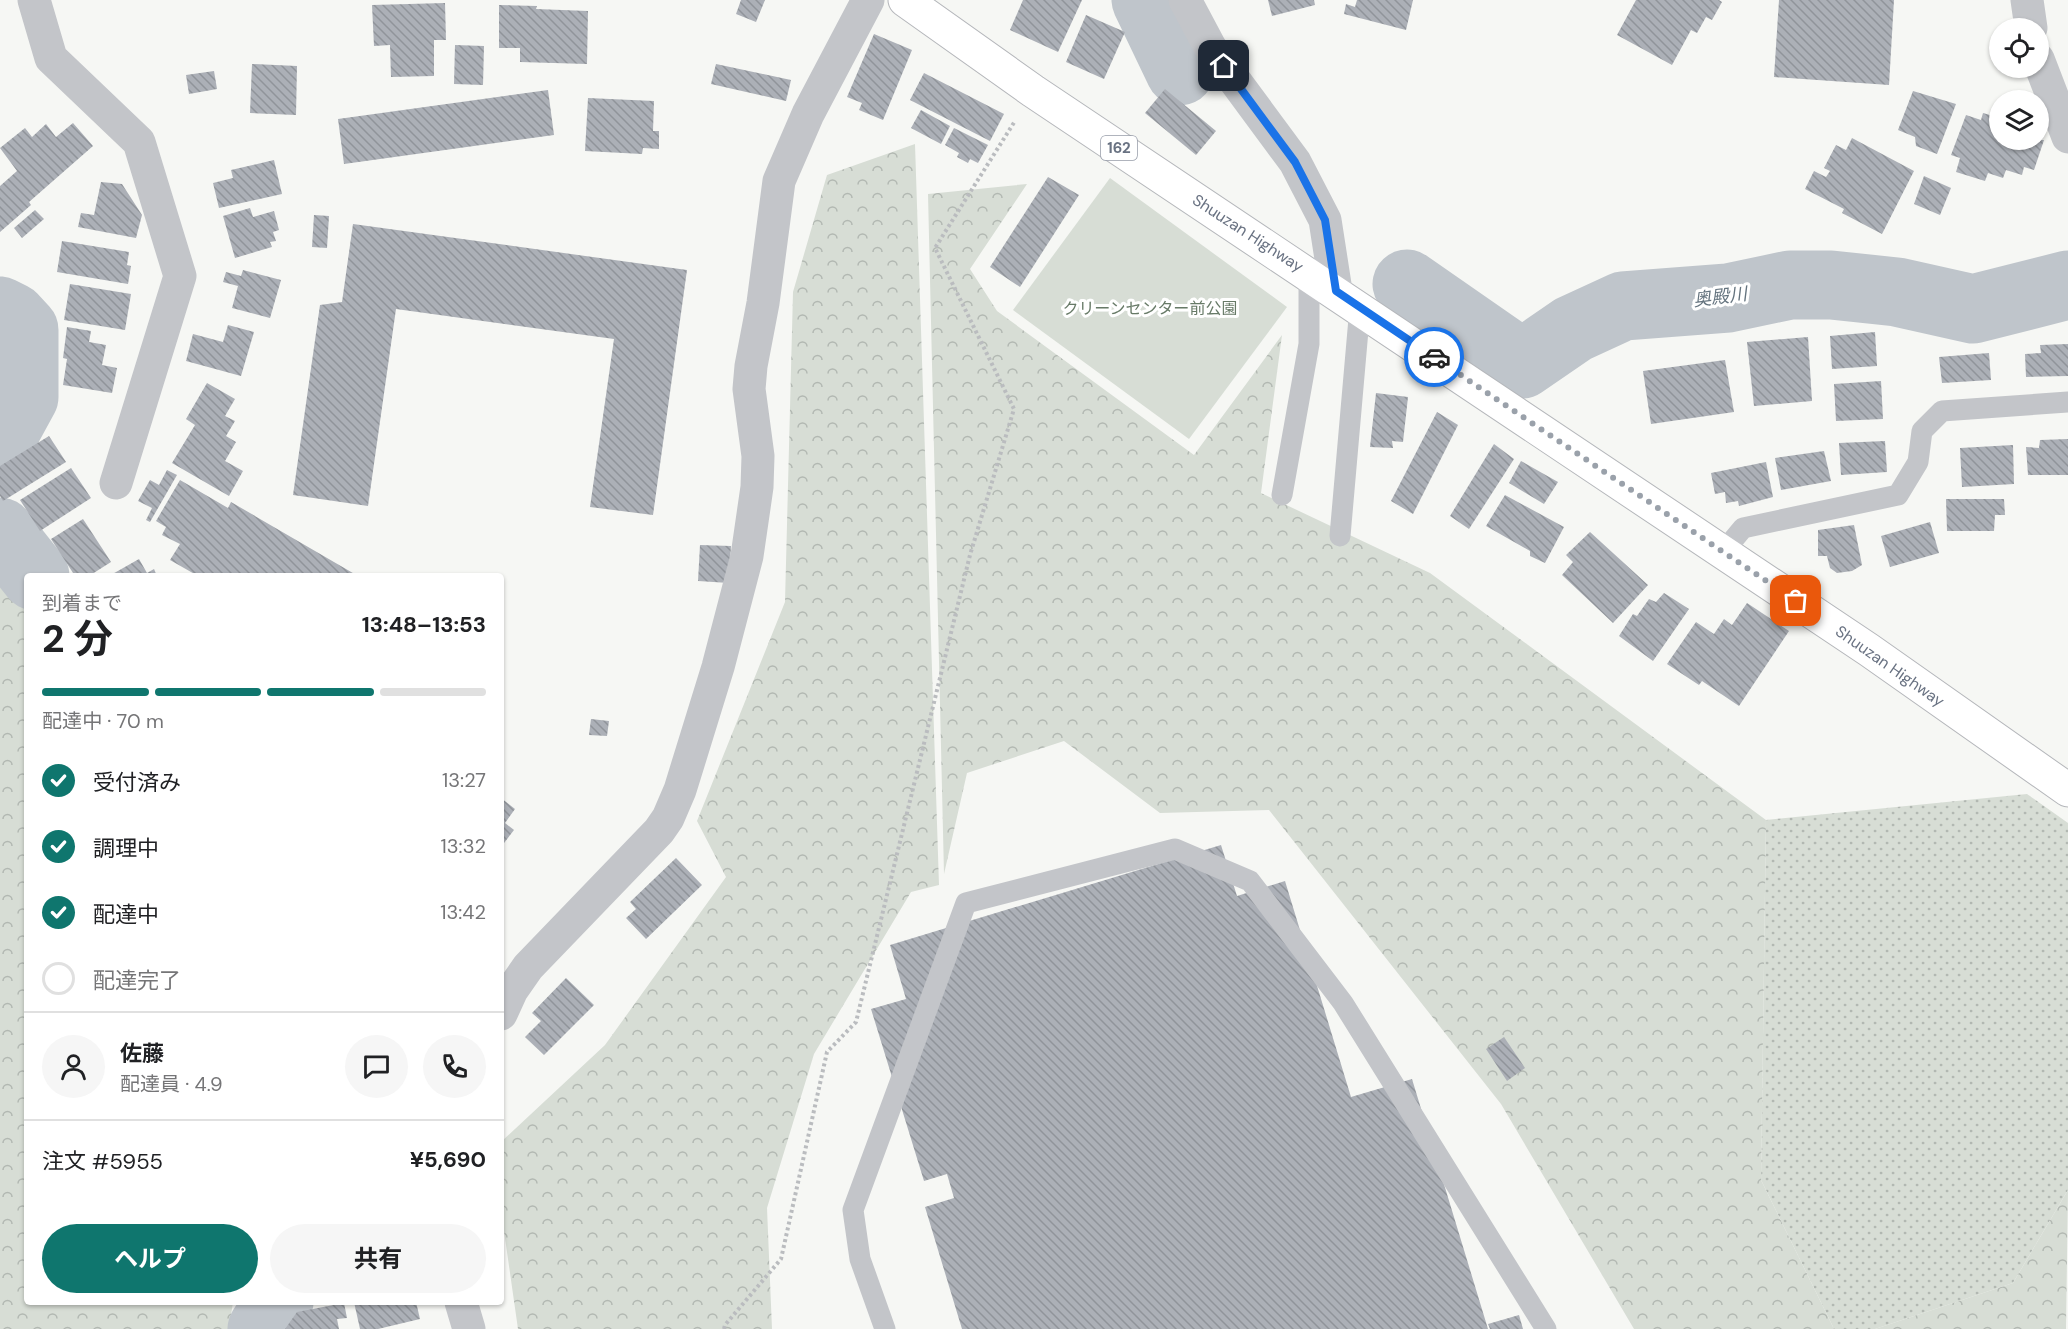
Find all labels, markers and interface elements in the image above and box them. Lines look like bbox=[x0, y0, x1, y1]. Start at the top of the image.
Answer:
map controls bbox=[1989, 18, 2049, 150]
button: locate bbox=[1989, 18, 2049, 78]
pin bbox=[1198, 40, 1249, 91]
icon: home bbox=[1207, 49, 1240, 82]
button: layers bbox=[1989, 90, 2049, 150]
road number: 162 bbox=[1101, 136, 1137, 160]
street label: Shuuzan Highway bbox=[1188, 189, 1308, 277]
water label: 奥殿川 bbox=[1692, 282, 1750, 312]
park label: クリーンセンター前公園 bbox=[1062, 298, 1238, 319]
courier bbox=[1404, 327, 1464, 387]
icon: car bbox=[1418, 341, 1451, 374]
pin bbox=[1770, 575, 1821, 626]
icon: bag bbox=[1779, 584, 1812, 617]
text: 到着まで bbox=[42, 590, 122, 616]
text: 13:48–13:53 bbox=[362, 610, 486, 639]
text: 2 分 bbox=[42, 613, 113, 664]
street label: Shuuzan Highway bbox=[1831, 621, 1949, 711]
text: 配達中 · 70 m bbox=[42, 708, 164, 734]
icon: check bbox=[42, 764, 75, 797]
text: 13:27 bbox=[442, 767, 486, 793]
text: 受付済み bbox=[93, 768, 181, 797]
icon: check bbox=[42, 830, 75, 863]
text: 13:32 bbox=[441, 833, 486, 859]
text: 調理中 bbox=[93, 834, 159, 863]
icon: check bbox=[42, 896, 75, 929]
text: 13:42 bbox=[440, 899, 486, 925]
text: 配達中 bbox=[93, 900, 159, 929]
text: 配達完了 bbox=[93, 966, 181, 995]
button: person bbox=[42, 1035, 105, 1098]
button: chat bbox=[345, 1035, 408, 1098]
button: phone bbox=[423, 1035, 486, 1098]
text: 佐藤 bbox=[120, 1039, 164, 1068]
text: 配達員 · 4.9 bbox=[120, 1071, 223, 1097]
text: ¥5,690 bbox=[410, 1145, 486, 1174]
text: 注文 #5955 bbox=[42, 1147, 163, 1176]
button: ヘルプ bbox=[42, 1224, 258, 1293]
button: 共有 bbox=[270, 1224, 486, 1293]

